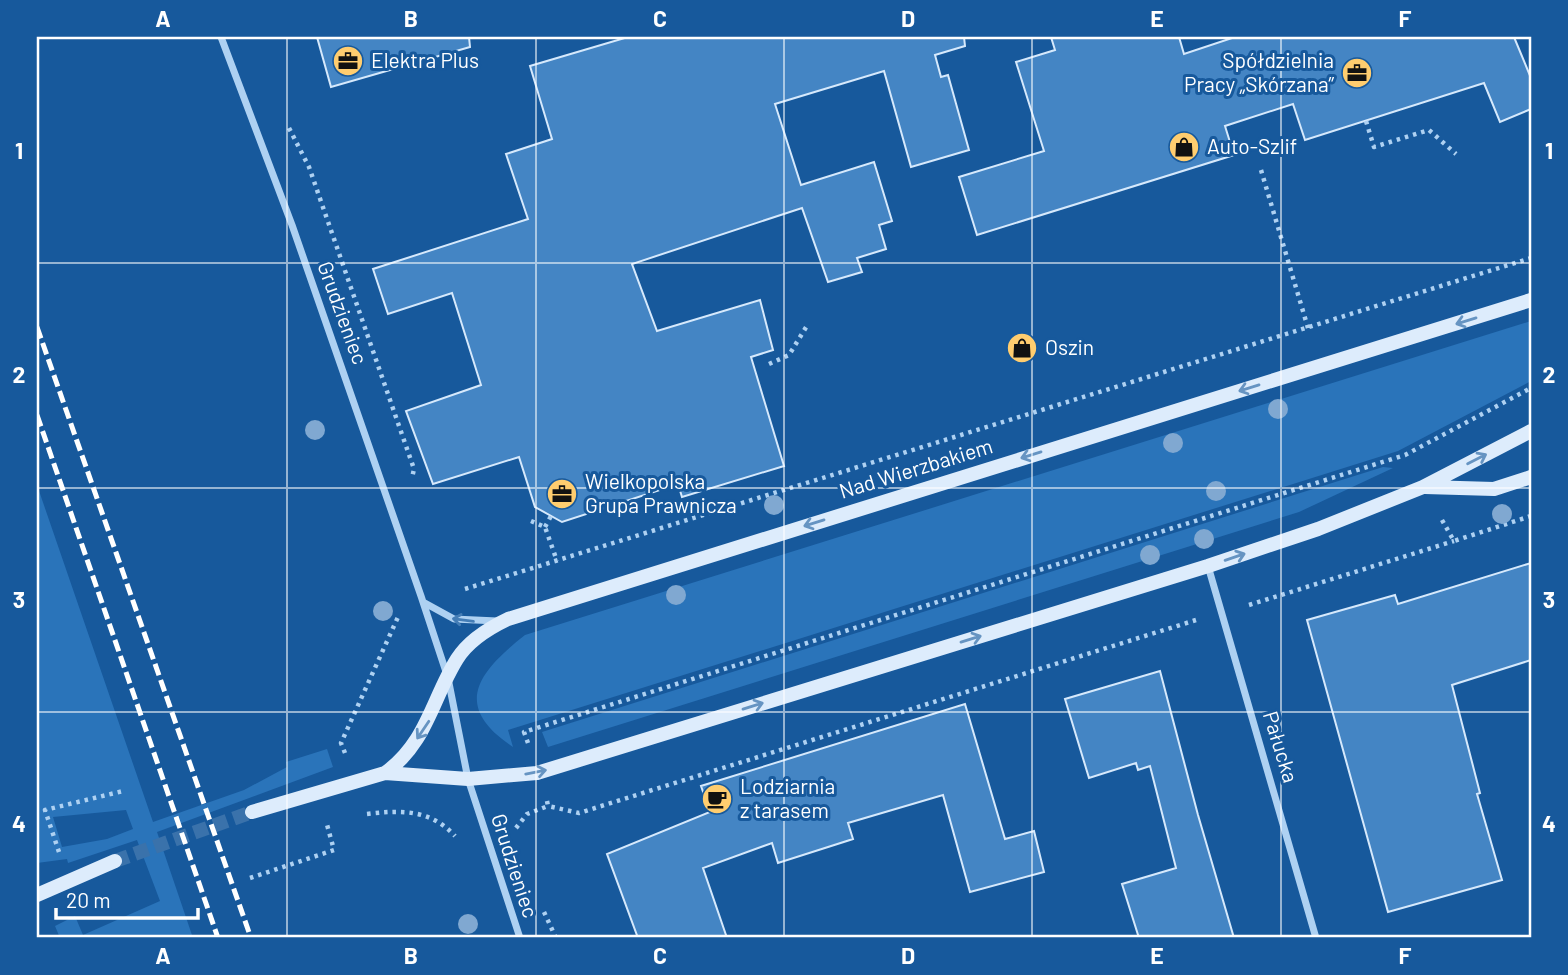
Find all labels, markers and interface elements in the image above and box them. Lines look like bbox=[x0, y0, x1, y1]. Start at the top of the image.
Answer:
text: A bbox=[155, 4, 171, 32]
text: B bbox=[404, 4, 418, 32]
text: C bbox=[653, 4, 667, 32]
text: D bbox=[901, 4, 915, 32]
text: E bbox=[1150, 4, 1164, 32]
text: F bbox=[1399, 4, 1412, 32]
office icon: Elektra Plus bbox=[331, 44, 365, 78]
place label: Elektra Plus bbox=[371, 47, 479, 72]
place label: Spółdzielnia Pracy „Skórzana” bbox=[1184, 47, 1334, 96]
office icon: Spółdzielnia Pracy „Skórzana” bbox=[1340, 56, 1374, 90]
shop icon: Auto-Szlif bbox=[1167, 130, 1201, 164]
place label: Auto-Szlif bbox=[1207, 133, 1297, 158]
text: 1 bbox=[15, 136, 23, 164]
text: 1 bbox=[1545, 136, 1553, 164]
street label: Grudzieniec bbox=[313, 258, 374, 367]
one-way arrow bbox=[1455, 315, 1477, 328]
shop icon: Oszin bbox=[1005, 331, 1039, 365]
place label: Oszin bbox=[1045, 334, 1094, 359]
text: 2 bbox=[13, 360, 25, 388]
text: 2 bbox=[1543, 360, 1555, 388]
one-way arrow bbox=[1238, 382, 1260, 395]
street label: Nad Wierzbakiem bbox=[836, 432, 995, 503]
one-way arrow bbox=[1021, 449, 1043, 462]
one-way arrow bbox=[1466, 452, 1487, 465]
place label: Wielkopolska Grupa Prawnicza bbox=[585, 468, 737, 517]
office icon: Wielkopolska Grupa Prawnicza bbox=[545, 477, 579, 511]
one-way arrow bbox=[804, 518, 826, 530]
one-way arrow bbox=[1223, 550, 1245, 562]
text: 3 bbox=[13, 585, 25, 613]
text: 3 bbox=[1543, 585, 1555, 613]
one-way arrow bbox=[453, 613, 475, 626]
one-way arrow bbox=[959, 632, 981, 645]
one-way arrow bbox=[742, 699, 764, 711]
street label: Pałucka bbox=[1259, 708, 1304, 785]
one-way arrow bbox=[415, 719, 429, 739]
one-way arrow bbox=[524, 764, 547, 778]
place label: Lodziarnia z tarasem bbox=[740, 773, 835, 822]
cafe icon: Lodziarnia z tarasem bbox=[700, 782, 734, 816]
text: 4 bbox=[12, 809, 26, 837]
text: 4 bbox=[1542, 809, 1556, 837]
street label: Grudzieniec bbox=[487, 810, 544, 921]
scale bar bbox=[56, 877, 198, 921]
text: 20 m bbox=[66, 887, 111, 912]
text: A bbox=[155, 941, 171, 969]
text: B bbox=[404, 941, 418, 969]
text: C bbox=[653, 941, 667, 969]
text: D bbox=[901, 941, 915, 969]
text: E bbox=[1150, 941, 1164, 969]
text: F bbox=[1399, 941, 1412, 969]

